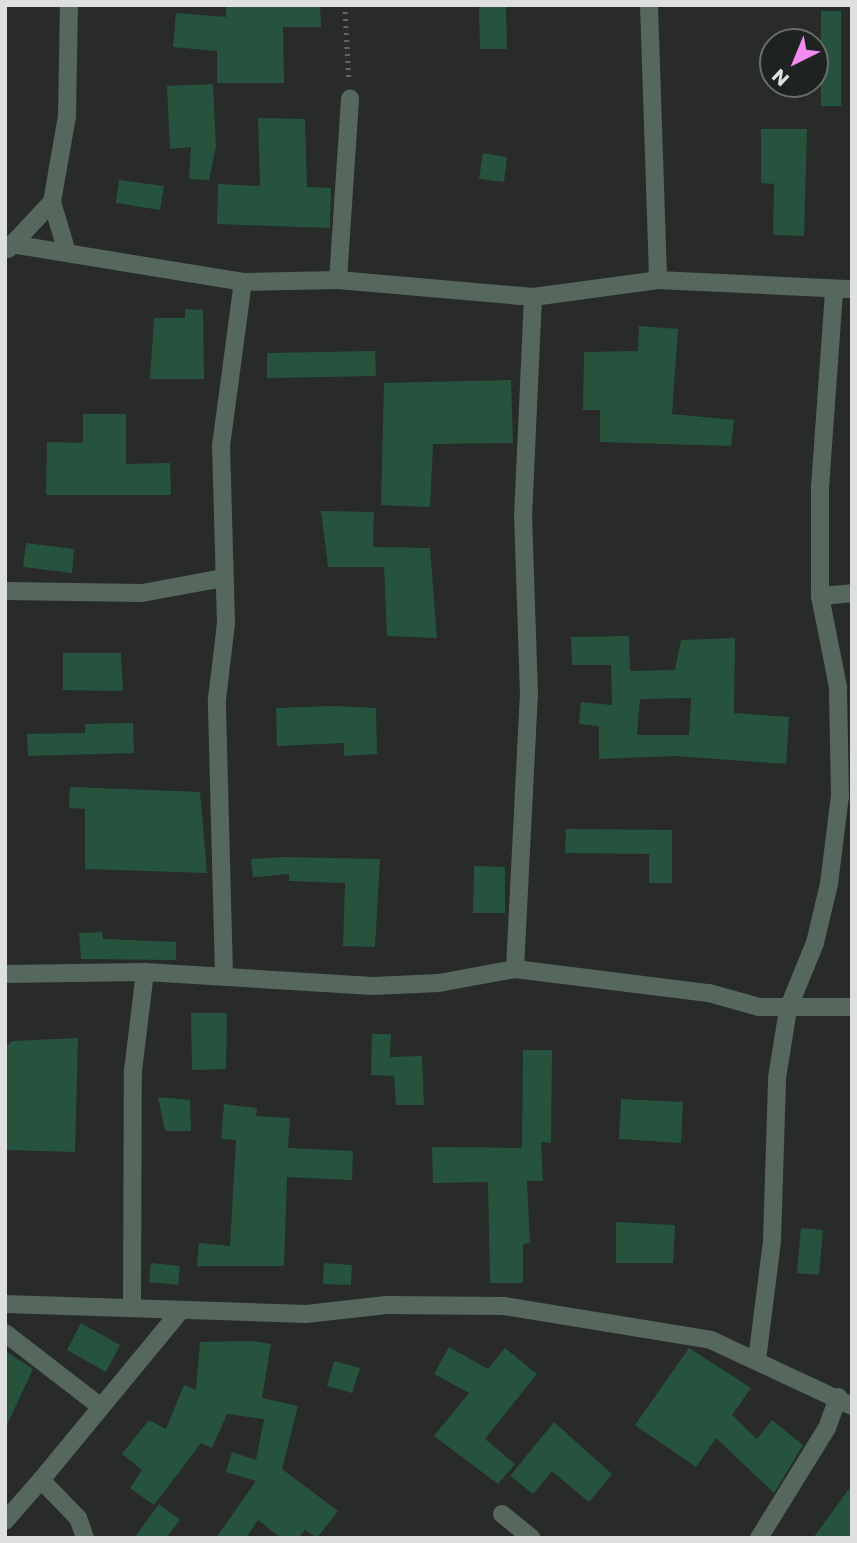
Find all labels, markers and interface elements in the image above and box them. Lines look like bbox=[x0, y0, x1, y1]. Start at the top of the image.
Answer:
north arrow bbox=[759, 28, 829, 98]
text: N bbox=[766, 63, 795, 92]

